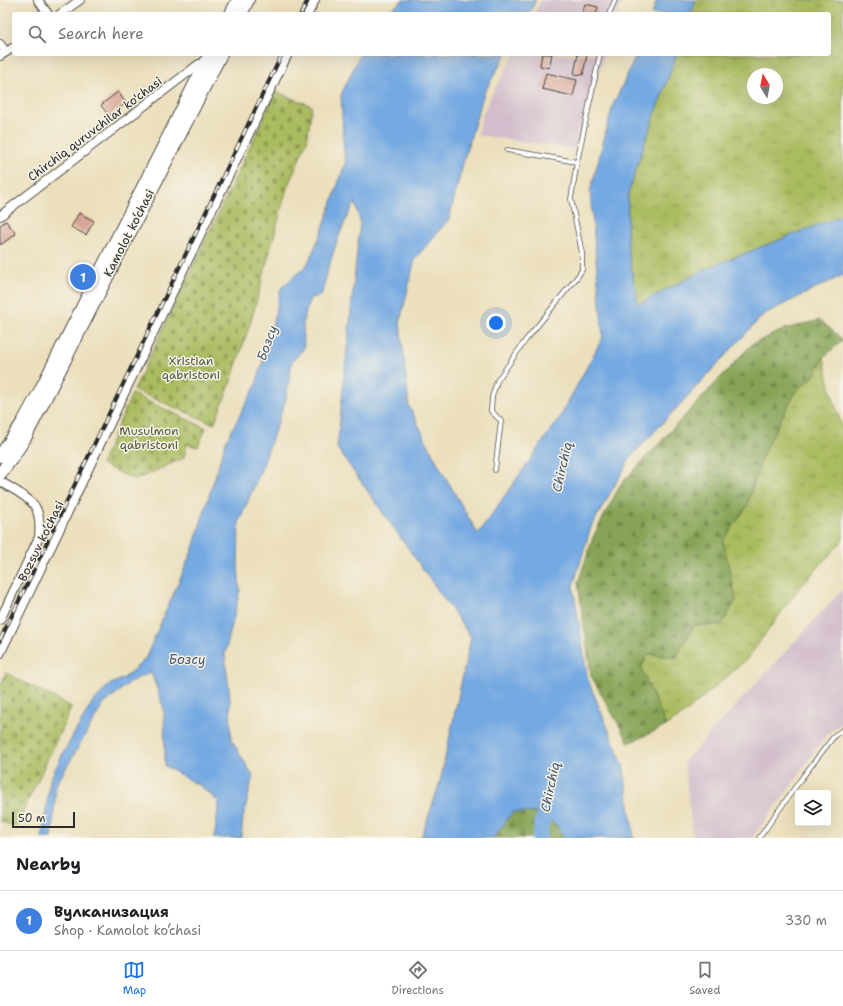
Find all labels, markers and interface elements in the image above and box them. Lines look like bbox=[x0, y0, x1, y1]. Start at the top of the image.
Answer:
search box bbox=[12, 12, 831, 56]
icon: search bbox=[26, 23, 48, 45]
text: Search here bbox=[58, 24, 144, 44]
north arrow bbox=[747, 68, 783, 104]
street label: Chirchiq quruvchilar ko'chasi bbox=[24, 73, 166, 185]
street label: Kamolot ko‘chasi bbox=[100, 186, 158, 280]
pin: 1 bbox=[70, 262, 96, 292]
your location bbox=[486, 313, 506, 333]
water label: Бозсу bbox=[253, 323, 281, 363]
park label: Xristian qabristoni bbox=[162, 353, 220, 383]
park label: Musulmon qabristoni bbox=[119, 423, 179, 453]
water label: Chirchiq bbox=[548, 440, 576, 494]
street label: Bozsuv ko‘chasi bbox=[14, 498, 68, 584]
water label: Бозсу bbox=[169, 651, 205, 668]
water label: Chirchiq bbox=[536, 760, 564, 814]
map controls bbox=[795, 790, 831, 826]
button: layers bbox=[795, 790, 831, 826]
scale bar bbox=[12, 810, 75, 829]
text: 50 m bbox=[18, 811, 46, 826]
text: Nearby bbox=[16, 853, 81, 875]
text: Вулканизация bbox=[54, 902, 169, 922]
text: 1 bbox=[26, 912, 32, 929]
text: 330 m bbox=[785, 912, 827, 929]
text: Shop · Kamolot ko‘chasi bbox=[54, 922, 201, 939]
tab: Map bbox=[123, 959, 146, 998]
tab: Directions bbox=[391, 959, 444, 998]
tab: Saved bbox=[689, 959, 720, 998]

